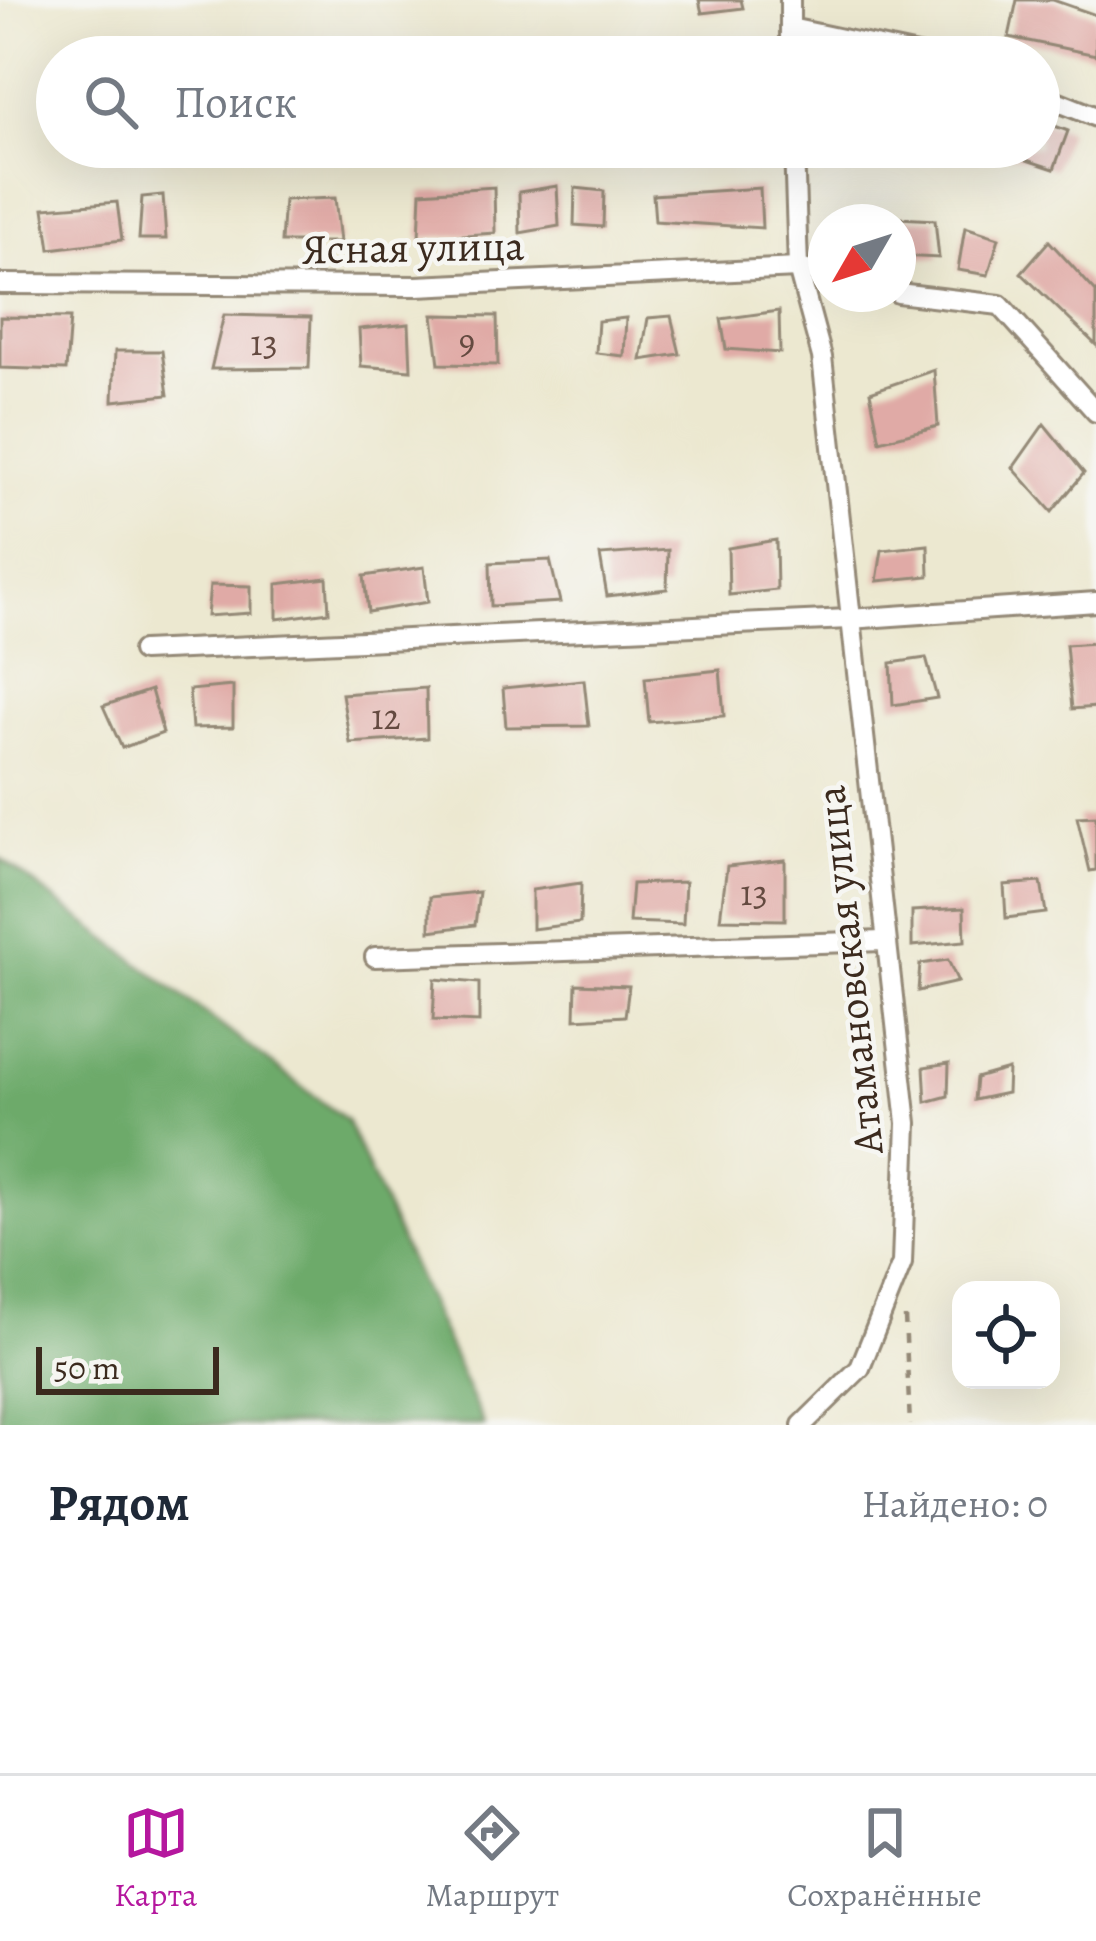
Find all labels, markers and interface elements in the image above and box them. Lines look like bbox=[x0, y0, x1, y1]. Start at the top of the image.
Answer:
search box bbox=[36, 36, 1060, 168]
icon: search bbox=[78, 69, 144, 135]
text: Поиск bbox=[174, 71, 297, 133]
north arrow bbox=[808, 204, 916, 312]
street label: Ясная улица bbox=[301, 217, 525, 277]
house number: 9 bbox=[459, 316, 475, 365]
house number: 13 bbox=[250, 318, 278, 367]
house number: 12 bbox=[371, 692, 401, 741]
street label: Атамановская улица bbox=[801, 782, 897, 1158]
house number: 13 bbox=[740, 868, 768, 917]
map controls bbox=[952, 1281, 1060, 1389]
button: locate bbox=[952, 1281, 1060, 1389]
scale bar bbox=[36, 1341, 219, 1394]
text: 50 m bbox=[54, 1345, 120, 1390]
text: Рядом bbox=[48, 1468, 190, 1538]
text: Найдено: 0 bbox=[861, 1477, 1048, 1530]
tab: Карта bbox=[114, 1800, 197, 1917]
tab: Маршрут bbox=[426, 1800, 559, 1917]
tab: Сохранённые bbox=[787, 1800, 982, 1917]

